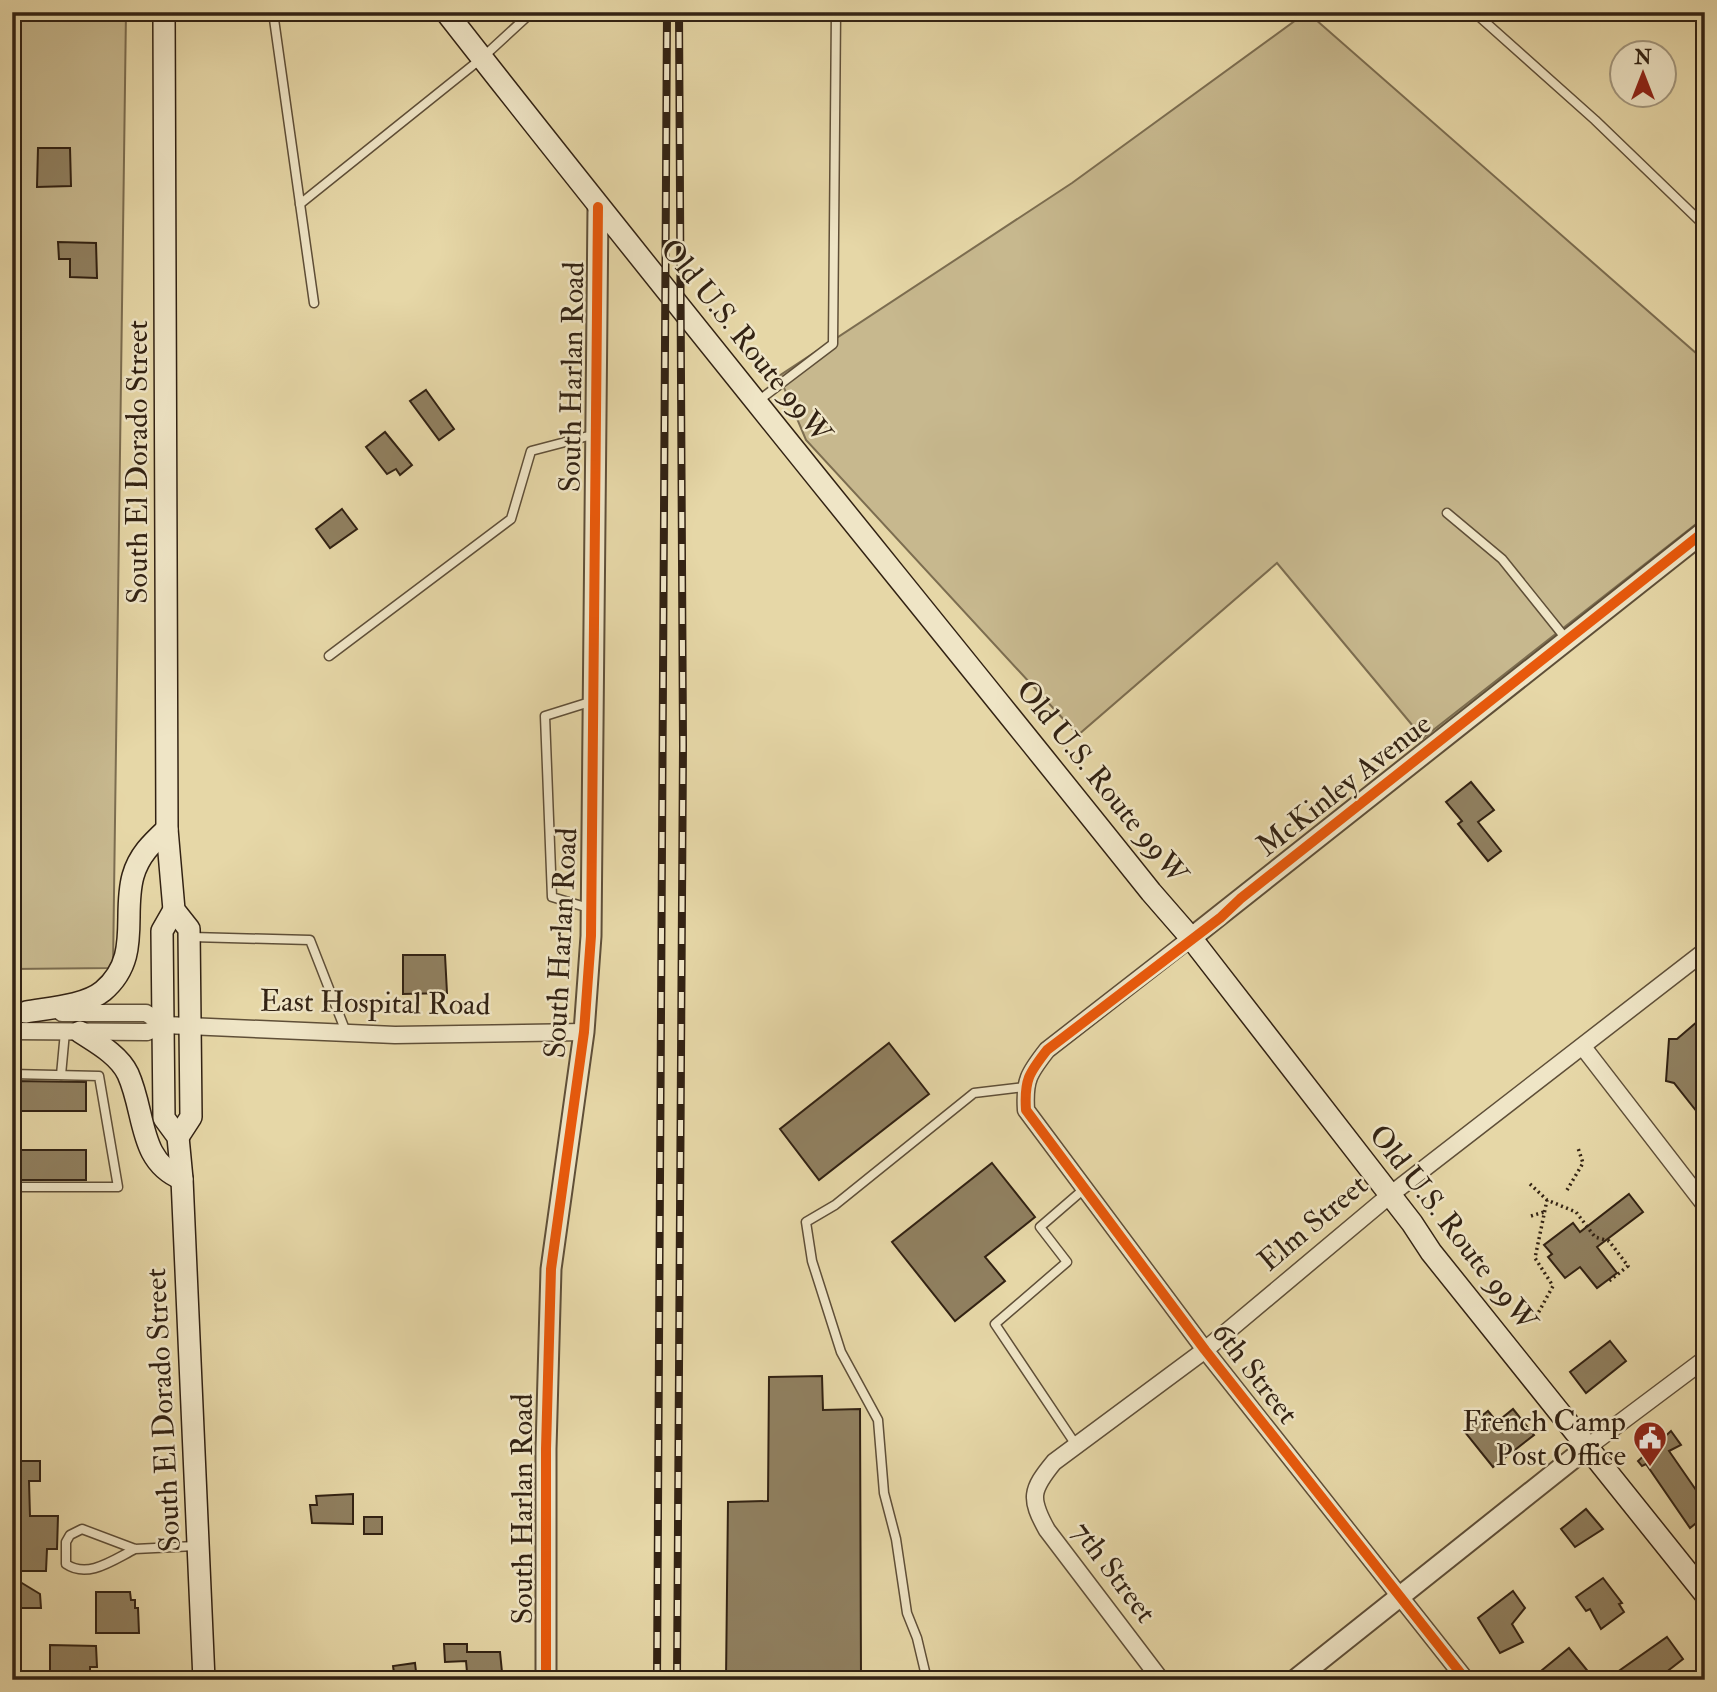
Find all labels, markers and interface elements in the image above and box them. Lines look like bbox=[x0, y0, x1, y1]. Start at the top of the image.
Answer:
north arrow bbox=[1608, 38, 1678, 108]
text: N bbox=[1633, 46, 1652, 70]
street label: Old U.S. Route 99W bbox=[652, 231, 841, 452]
street label: South Harlan Road bbox=[551, 261, 593, 493]
street label: South El Dorado Street bbox=[119, 320, 156, 604]
street label: Old U.S. Route 99W bbox=[1008, 672, 1197, 893]
street label: McKinley Avenue bbox=[1249, 705, 1439, 865]
street label: South Harlan Road bbox=[536, 827, 586, 1059]
street label: East Hospital Road bbox=[259, 982, 491, 1024]
street label: Old U.S. Route 99W bbox=[1361, 1117, 1546, 1340]
street label: Elm Street bbox=[1251, 1166, 1375, 1279]
street label: South El Dorado Street bbox=[137, 1267, 189, 1553]
street label: 6th Street bbox=[1204, 1315, 1306, 1432]
street label: South Harlan Road bbox=[504, 1393, 541, 1624]
place label: French Camp Post Office bbox=[1462, 1403, 1626, 1474]
public building icon: French Camp Post Office bbox=[1631, 1419, 1669, 1468]
street label: 7th Street bbox=[1064, 1514, 1164, 1630]

